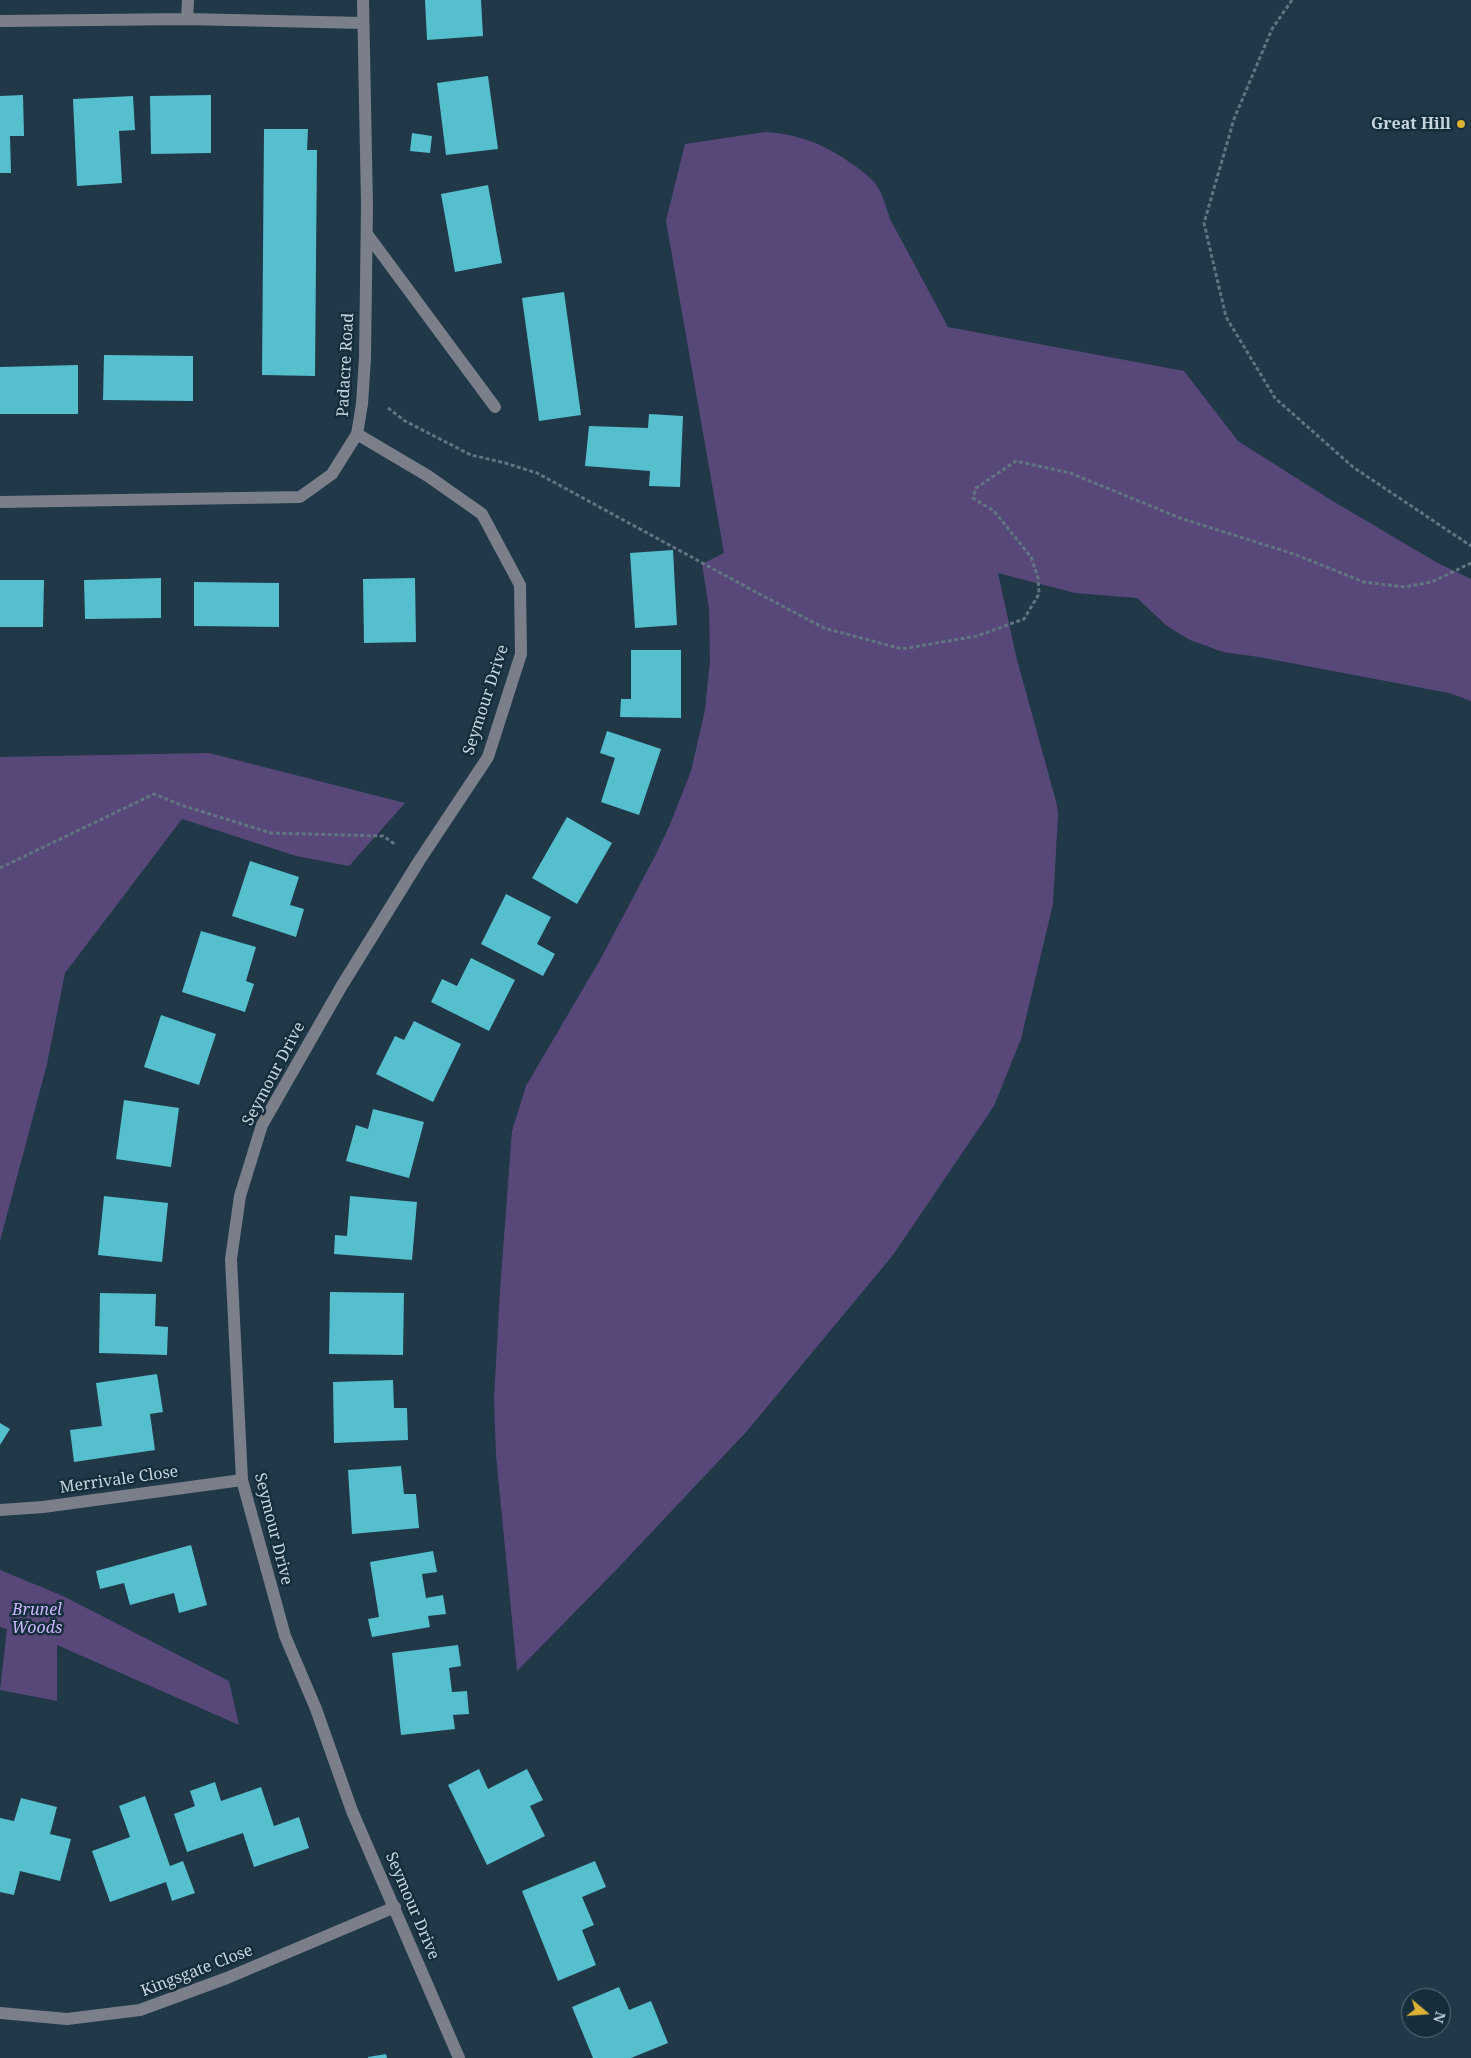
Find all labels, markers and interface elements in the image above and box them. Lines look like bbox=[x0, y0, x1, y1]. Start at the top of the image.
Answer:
place label: Great Hill bbox=[1371, 114, 1451, 134]
marker: Great Hill bbox=[1455, 118, 1467, 130]
street label: Padacre Road bbox=[334, 312, 358, 418]
street label: Seymour Drive bbox=[459, 643, 513, 757]
street label: Seymour Drive bbox=[239, 1019, 309, 1129]
street label: Merrivale Close bbox=[58, 1462, 180, 1498]
street label: Seymour Drive bbox=[250, 1471, 296, 1587]
park label: Brunel Woods bbox=[12, 1600, 62, 1638]
street label: Seymour Drive bbox=[381, 1849, 443, 1963]
street label: Kingsgate Close bbox=[138, 1941, 256, 2001]
north arrow bbox=[1401, 1988, 1451, 2038]
text: N bbox=[1429, 2009, 1451, 2026]

